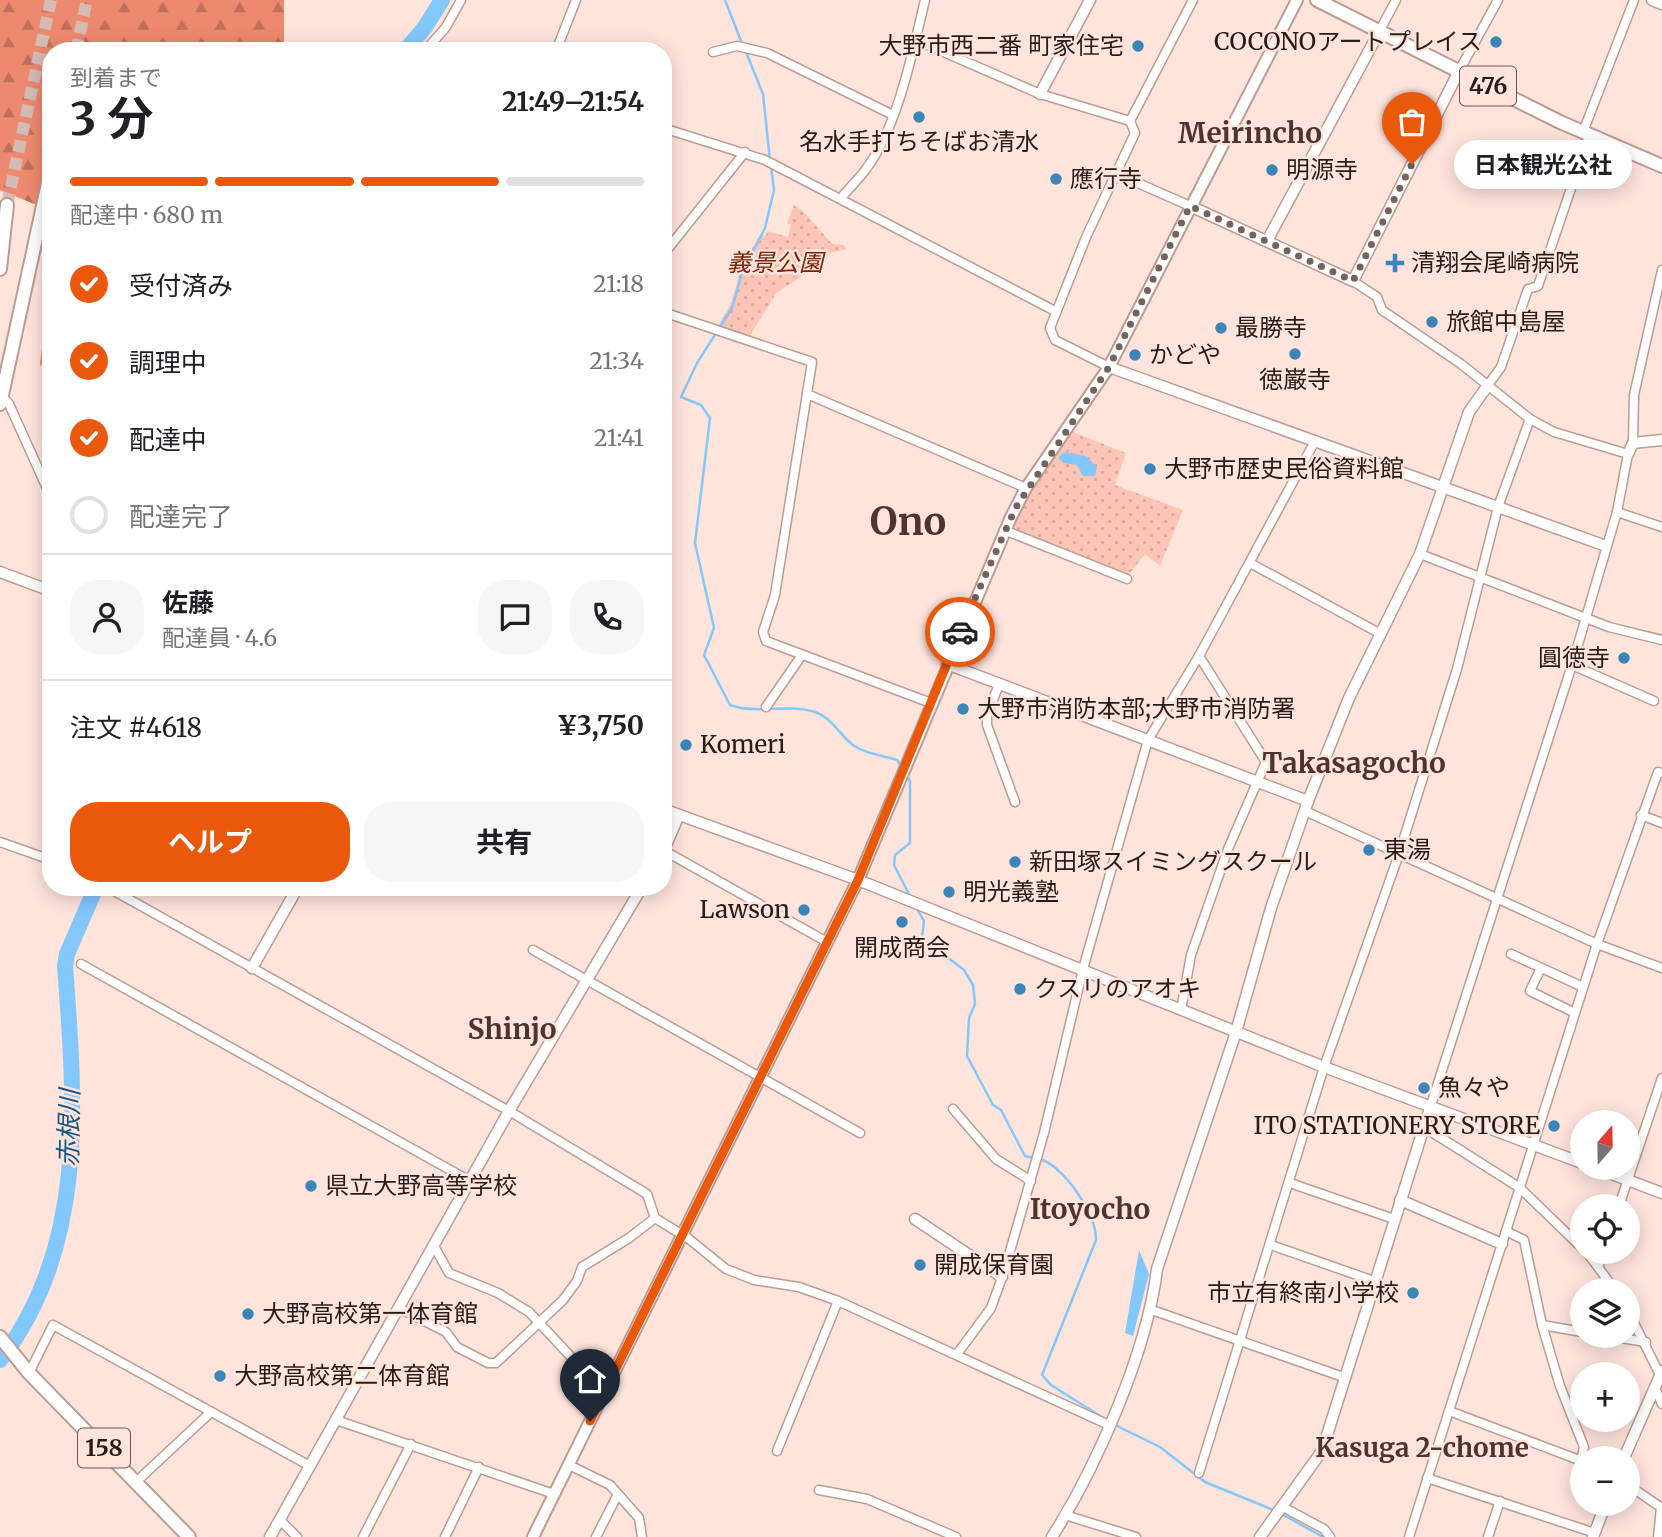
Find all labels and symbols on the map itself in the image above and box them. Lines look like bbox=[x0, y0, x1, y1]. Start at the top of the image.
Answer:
place label: COCONOアートプレイス bbox=[1214, 26, 1482, 57]
place label: 大野市西二番 町家住宅 bbox=[878, 30, 1124, 61]
marker: COCONOアートプレイス bbox=[1488, 34, 1504, 50]
marker: 大野市西二番 町家住宅 bbox=[1130, 38, 1146, 54]
road number: 476 bbox=[1460, 66, 1516, 106]
pin bbox=[1382, 92, 1442, 164]
marker: 名水手打ちそばお清水 bbox=[911, 109, 927, 125]
district label: Meirincho bbox=[1178, 115, 1322, 151]
place label: 名水手打ちそばお清水 bbox=[799, 126, 1039, 157]
callout: 日本観光公社 bbox=[1454, 140, 1632, 188]
place label: 明源寺 bbox=[1286, 154, 1358, 185]
marker: 明源寺 bbox=[1264, 162, 1280, 178]
place label: 應行寺 bbox=[1070, 163, 1142, 194]
marker: 應行寺 bbox=[1048, 171, 1064, 187]
park label: 義景公園 bbox=[727, 247, 826, 278]
place label: 清翔会尾崎病院 bbox=[1411, 247, 1579, 278]
marker: 清翔会尾崎病院 bbox=[1385, 253, 1405, 273]
place label: 旅館中島屋 bbox=[1446, 306, 1566, 337]
place label: 最勝寺 bbox=[1235, 312, 1307, 343]
marker: 旅館中島屋 bbox=[1424, 314, 1440, 330]
marker: 最勝寺 bbox=[1213, 320, 1229, 336]
place label: かどや bbox=[1149, 339, 1221, 370]
marker: 徳巌寺 bbox=[1287, 346, 1303, 362]
marker: かどや bbox=[1127, 347, 1143, 363]
place label: 徳巌寺 bbox=[1259, 364, 1331, 395]
place label: 大野市歴史民俗資料館 bbox=[1164, 453, 1404, 484]
marker: 大野市歴史民俗資料館 bbox=[1142, 461, 1158, 477]
district label: Ono bbox=[870, 498, 946, 545]
courier bbox=[925, 597, 995, 667]
place label: 圓徳寺 bbox=[1538, 642, 1610, 673]
marker: 圓徳寺 bbox=[1616, 650, 1632, 666]
place label: 大野市消防本部;大野市消防署 bbox=[977, 693, 1295, 724]
marker: 大野市消防本部;大野市消防署 bbox=[955, 701, 971, 717]
place label: Komeri bbox=[700, 729, 786, 760]
marker: Komeri bbox=[678, 737, 694, 753]
district label: Takasagocho bbox=[1262, 745, 1446, 781]
place label: 東湯 bbox=[1383, 834, 1431, 865]
marker: 東湯 bbox=[1361, 842, 1377, 858]
place label: 新田塚スイミングスクール bbox=[1029, 846, 1317, 877]
marker: 新田塚スイミングスクール bbox=[1007, 854, 1023, 870]
place label: 明光義塾 bbox=[963, 876, 1059, 907]
marker: 明光義塾 bbox=[941, 884, 957, 900]
place label: Lawson bbox=[700, 894, 790, 925]
marker: Lawson bbox=[796, 902, 812, 918]
marker: 開成商会 bbox=[894, 914, 910, 930]
place label: 開成商会 bbox=[854, 932, 950, 963]
place label: クスリのアオキ bbox=[1034, 973, 1201, 1004]
marker: クスリのアオキ bbox=[1012, 981, 1028, 997]
district label: Shinjo bbox=[467, 1011, 557, 1047]
place label: 魚々や bbox=[1438, 1072, 1510, 1103]
marker: 魚々や bbox=[1416, 1080, 1432, 1096]
water label: 赤根川 bbox=[51, 1086, 86, 1167]
place label: ITO STATIONERY STORE bbox=[1254, 1110, 1541, 1141]
north arrow bbox=[1570, 1110, 1640, 1180]
marker: ITO STATIONERY STORE bbox=[1546, 1118, 1562, 1134]
place label: 県立大野高等学校 bbox=[325, 1170, 517, 1201]
marker: 県立大野高等学校 bbox=[303, 1178, 319, 1194]
district label: Itoyocho bbox=[1030, 1191, 1150, 1227]
place label: 開成保育園 bbox=[934, 1249, 1054, 1280]
marker: 開成保育園 bbox=[912, 1257, 928, 1273]
place label: 市立有終南小学校 bbox=[1207, 1277, 1399, 1308]
marker: 市立有終南小学校 bbox=[1405, 1285, 1421, 1301]
place label: 大野高校第一体育館 bbox=[262, 1298, 478, 1329]
marker: 大野高校第一体育館 bbox=[240, 1306, 256, 1322]
pin bbox=[560, 1349, 620, 1421]
place label: 大野高校第二体育館 bbox=[234, 1360, 450, 1391]
marker: 大野高校第二体育館 bbox=[212, 1368, 228, 1384]
road number: 158 bbox=[78, 1428, 130, 1468]
district label: Kasuga 2-chome bbox=[1315, 1431, 1529, 1464]

